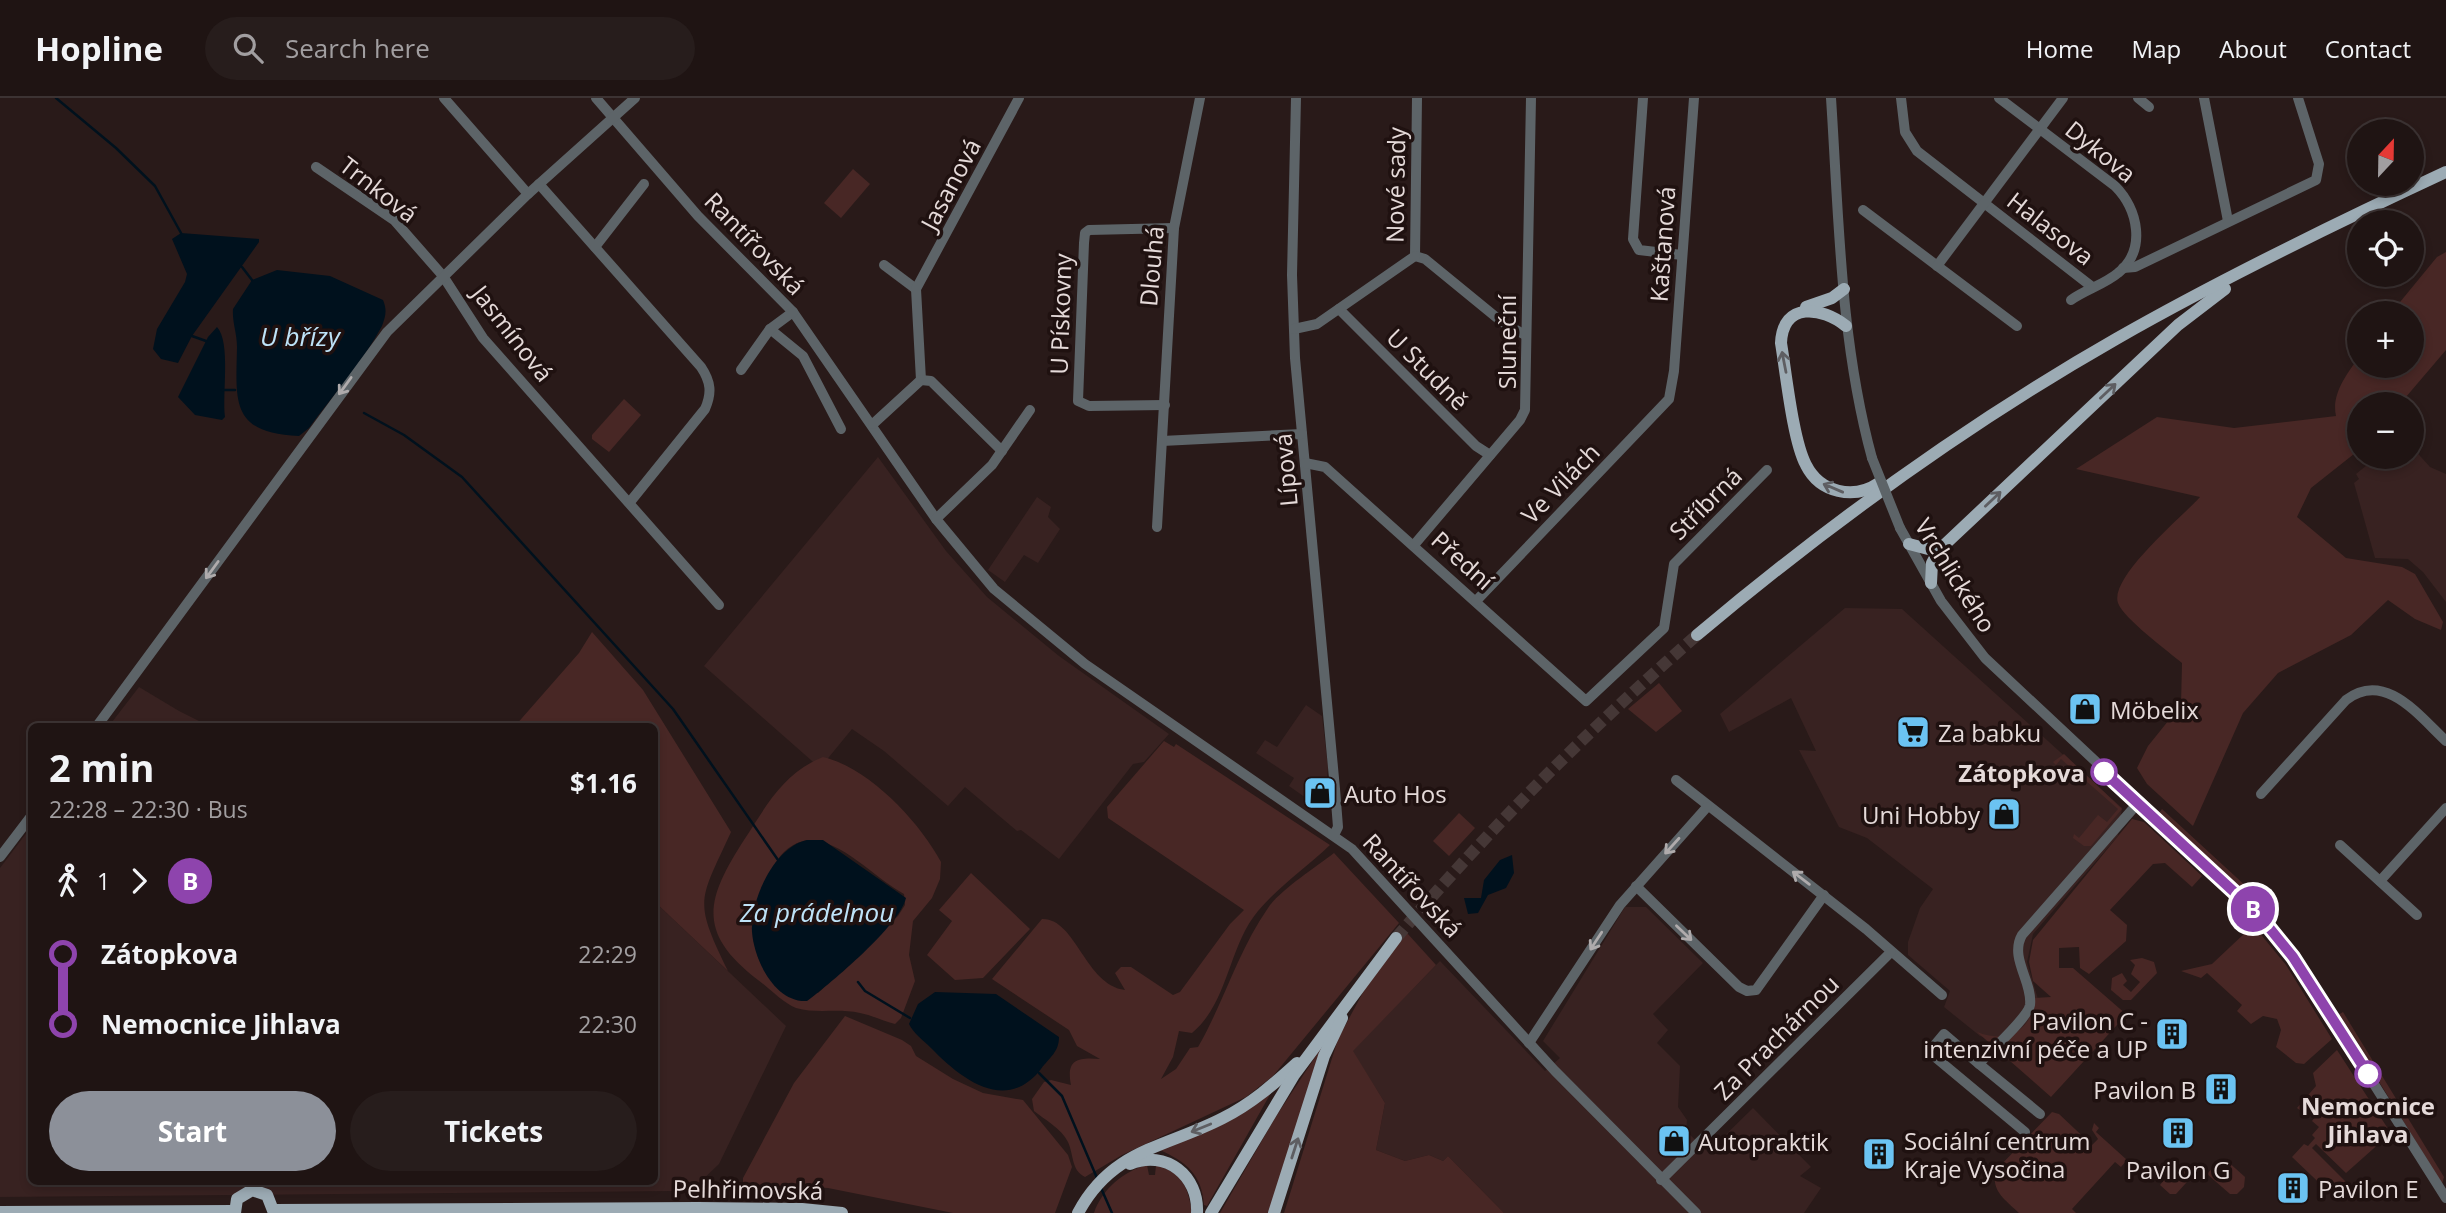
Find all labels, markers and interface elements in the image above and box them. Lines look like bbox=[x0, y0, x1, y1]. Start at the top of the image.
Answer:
search box bbox=[205, 17, 695, 80]
text: Hopline bbox=[35, 26, 163, 71]
icon: search bbox=[229, 29, 267, 67]
text: Search here bbox=[285, 30, 430, 66]
text: Home bbox=[2026, 32, 2094, 65]
text: Map bbox=[2132, 32, 2181, 65]
text: About bbox=[2219, 32, 2287, 65]
text: Contact bbox=[2325, 32, 2411, 65]
street label: Dykova bbox=[2059, 112, 2143, 190]
north arrow bbox=[2347, 119, 2424, 196]
map controls bbox=[2347, 119, 2424, 469]
street label: Nové sady bbox=[1377, 126, 1413, 243]
street label: Jasanová bbox=[911, 133, 988, 237]
street label: Trnková bbox=[333, 148, 425, 230]
street label: Rantířovská bbox=[698, 184, 812, 302]
street label: Halasova bbox=[2001, 184, 2101, 272]
street label: Kaštanová bbox=[1641, 185, 1683, 303]
button: locate bbox=[2347, 210, 2424, 287]
street label: Dlouhá bbox=[1131, 224, 1171, 308]
street label: U Pískovny bbox=[1041, 252, 1079, 375]
street label: Jasmínová bbox=[464, 276, 561, 388]
street label: Sluneční bbox=[1490, 294, 1523, 389]
button: + bbox=[2347, 301, 2424, 378]
water label: U břízy bbox=[260, 318, 342, 354]
street label: U Studně bbox=[1380, 321, 1476, 417]
one-way arrow bbox=[1777, 351, 1791, 374]
one-way arrow bbox=[338, 376, 352, 395]
one-way arrow bbox=[2099, 383, 2116, 400]
button: − bbox=[2347, 392, 2424, 469]
street label: Lípová bbox=[1265, 432, 1305, 508]
street label: Ve Vilách bbox=[1513, 436, 1607, 530]
street label: Stříbrná bbox=[1661, 459, 1749, 547]
one-way arrow bbox=[1822, 480, 1844, 493]
one-way arrow bbox=[1984, 491, 2002, 507]
street label: Vrchlického bbox=[1908, 511, 2004, 639]
street label: Přední bbox=[1425, 523, 1502, 597]
one-way arrow bbox=[205, 560, 219, 579]
shop icon: Möbelix bbox=[2066, 690, 2104, 728]
place label: Möbelix bbox=[2110, 693, 2199, 726]
supermarket icon: Za babku bbox=[1894, 713, 1932, 751]
place label: Za babku bbox=[1938, 716, 2041, 749]
text: 2 min bbox=[49, 741, 154, 793]
place label: Zátopkova bbox=[1958, 756, 2085, 789]
marker: Zátopkova bbox=[2091, 759, 2117, 785]
text: $1.16 bbox=[570, 765, 637, 801]
shop icon: Auto Hos bbox=[1301, 774, 1339, 812]
place label: Auto Hos bbox=[1344, 777, 1447, 810]
text: 22:28 – 22:30 · Bus bbox=[49, 793, 248, 825]
shop icon: Uni Hobby bbox=[1985, 795, 2023, 833]
place label: Uni Hobby bbox=[1862, 798, 1981, 831]
street label: Rantířovská bbox=[1356, 826, 1470, 944]
one-way arrow bbox=[1663, 837, 1680, 854]
icon: walk bbox=[49, 862, 87, 900]
icon: forward bbox=[120, 862, 158, 900]
text: B bbox=[182, 864, 198, 897]
text: 1 bbox=[97, 865, 110, 897]
one-way arrow bbox=[1791, 871, 1810, 886]
line badge: B bbox=[2230, 886, 2276, 932]
text: B bbox=[2245, 892, 2261, 925]
water label: Za prádelnou bbox=[739, 894, 894, 930]
one-way arrow bbox=[1676, 925, 1693, 942]
one-way arrow bbox=[1589, 931, 1603, 951]
text: Zátopkova bbox=[101, 936, 238, 972]
text: 22:29 bbox=[578, 938, 637, 970]
street label: Za Prachárnou bbox=[1706, 967, 1846, 1107]
place label: Pavilon C - intenzivní péče a UP bbox=[1923, 1004, 2148, 1065]
text: Nemocnice Jihlava bbox=[101, 1006, 341, 1042]
text: 22:30 bbox=[578, 1008, 637, 1040]
building icon: Pavilon C - intenzivní péče a UP bbox=[2153, 1015, 2191, 1053]
marker: Nemocnice Jihlava bbox=[2355, 1061, 2381, 1087]
building icon: Pavilon B bbox=[2202, 1070, 2240, 1108]
place label: Pavilon B bbox=[2093, 1073, 2196, 1106]
place label: Nemocnice Jihlava bbox=[2301, 1089, 2435, 1150]
button: Start bbox=[49, 1091, 336, 1171]
button: Tickets bbox=[350, 1091, 637, 1171]
building icon: Pavilon G bbox=[2159, 1114, 2197, 1152]
shop icon: Autopraktik bbox=[1655, 1122, 1693, 1160]
one-way arrow bbox=[1191, 1123, 1212, 1136]
place label: Sociální centrum Kraje Vysočina bbox=[1904, 1124, 2091, 1185]
place label: Autopraktik bbox=[1698, 1125, 1829, 1158]
building icon: Sociální centrum Kraje Vysočina bbox=[1860, 1135, 1898, 1173]
one-way arrow bbox=[1289, 1137, 1302, 1159]
place label: Pavilon G bbox=[2126, 1153, 2230, 1186]
building icon: Pavilon E bbox=[2274, 1169, 2312, 1207]
street label: Pelhřimovská bbox=[672, 1171, 824, 1207]
place label: Pavilon E bbox=[2318, 1172, 2419, 1205]

